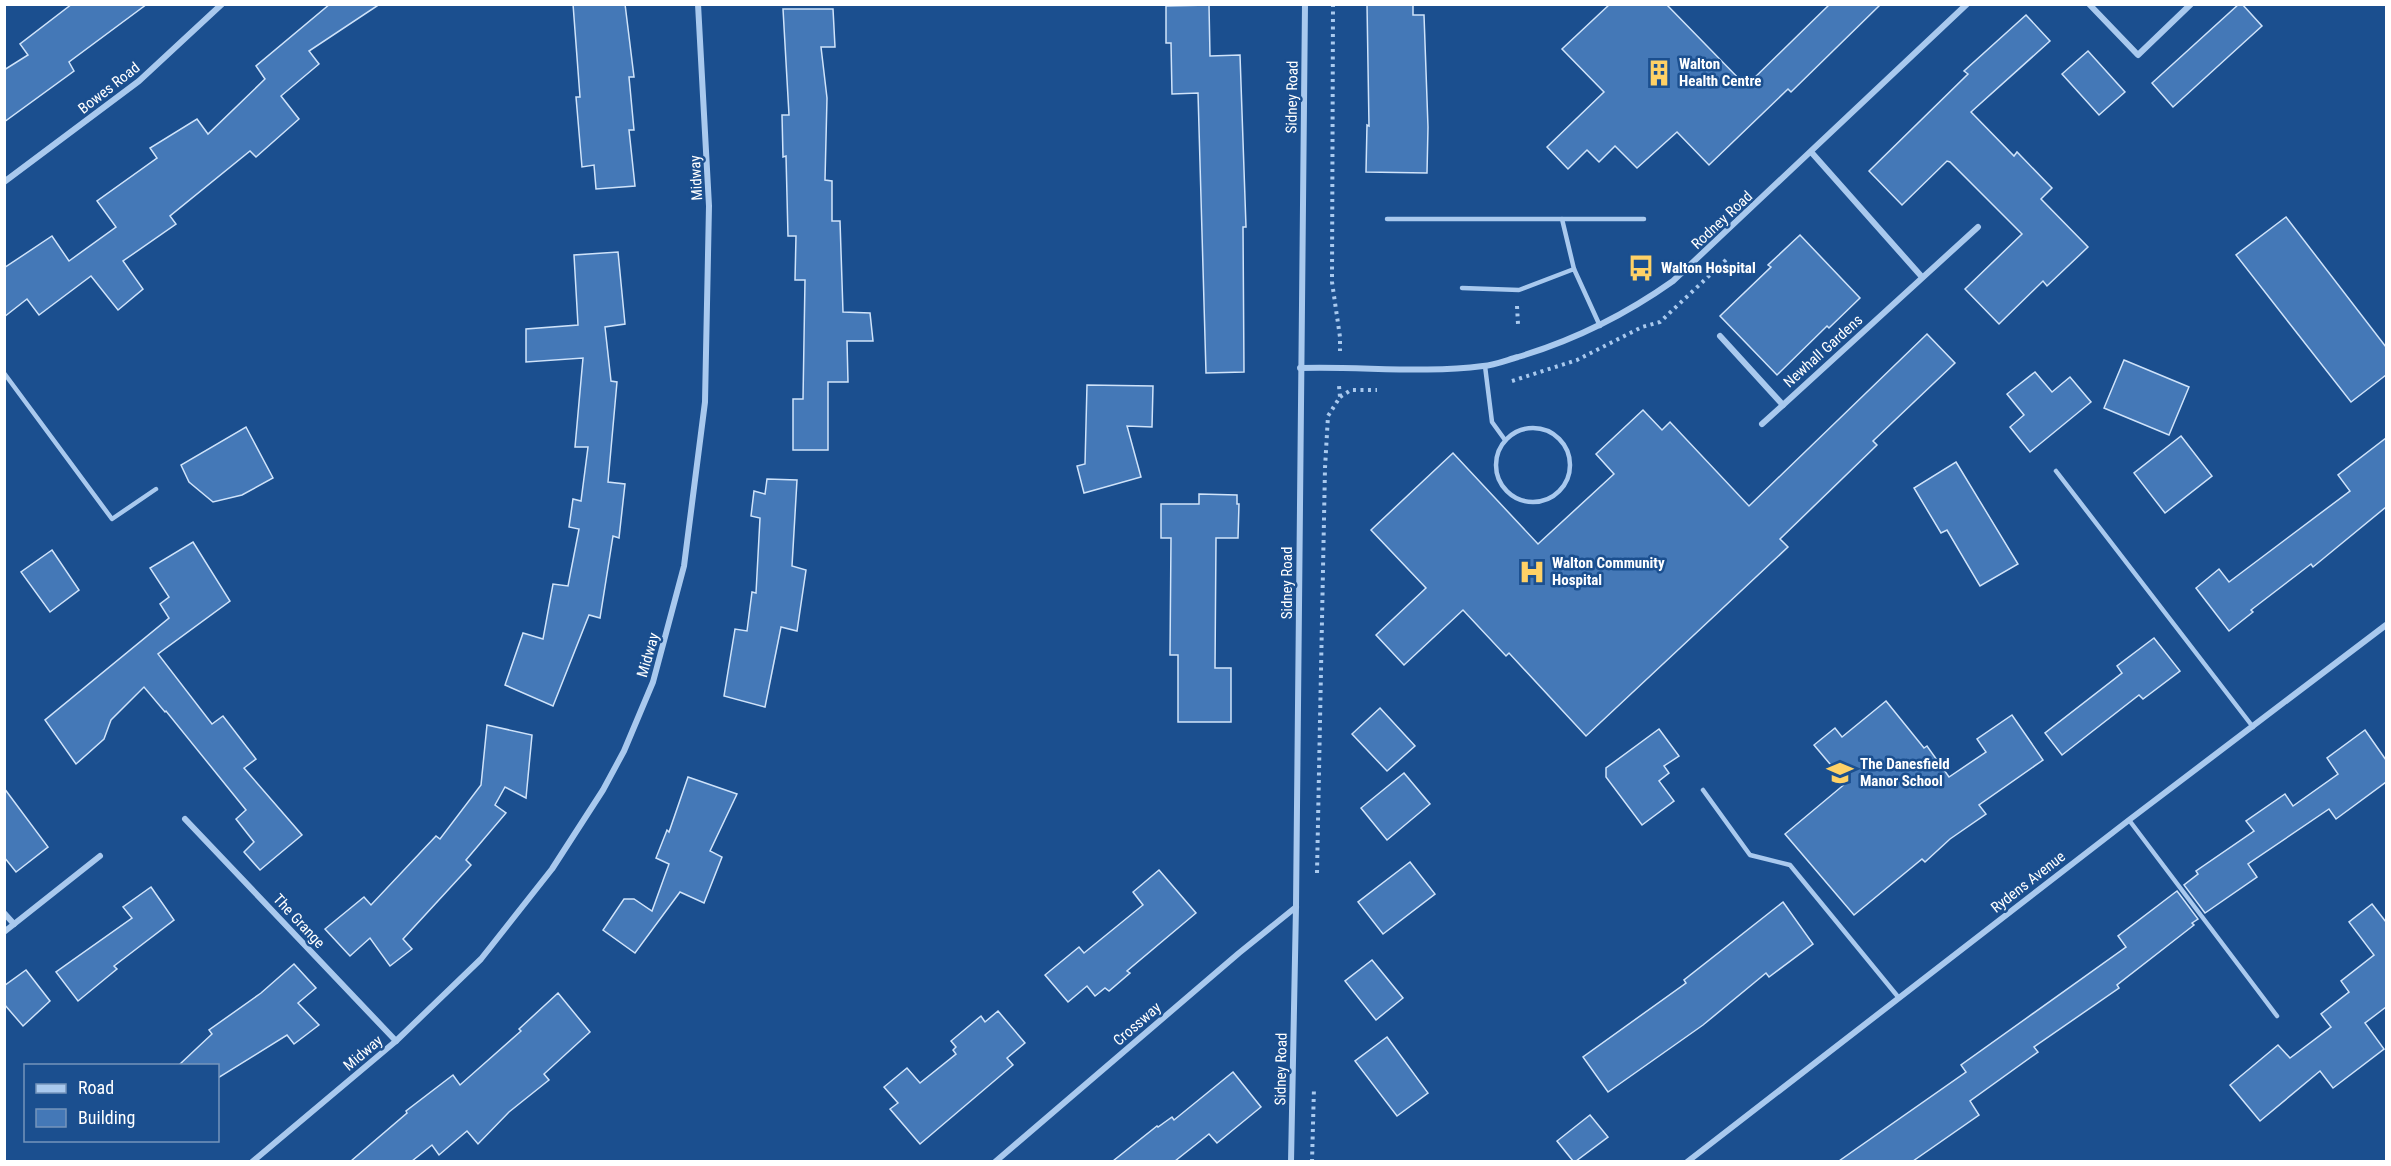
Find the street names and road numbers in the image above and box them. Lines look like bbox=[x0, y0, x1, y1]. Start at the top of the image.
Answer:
street label: Bowes Road bbox=[75, 58, 143, 118]
street label: Sidney Road bbox=[1282, 61, 1302, 133]
street label: Midway bbox=[686, 155, 706, 201]
street label: Rodney Road bbox=[1688, 187, 1756, 253]
street label: Newhall Gardens bbox=[1780, 311, 1866, 391]
street label: Sidney Road bbox=[1278, 547, 1296, 619]
street label: Midway bbox=[633, 631, 663, 679]
street label: Rydens Avenue bbox=[1987, 847, 2069, 917]
street label: The Grange bbox=[269, 890, 329, 952]
street label: Crossway bbox=[1110, 998, 1164, 1050]
street label: Midway bbox=[340, 1032, 386, 1074]
street label: Sidney Road bbox=[1271, 1033, 1291, 1105]

